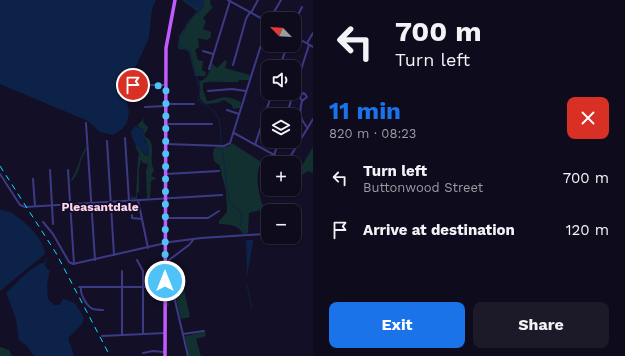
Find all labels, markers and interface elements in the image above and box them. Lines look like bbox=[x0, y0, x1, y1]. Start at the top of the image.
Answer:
north arrow bbox=[261, 12, 301, 52]
map controls bbox=[261, 12, 301, 244]
text: 700 m bbox=[395, 15, 482, 48]
icon: left bbox=[329, 16, 381, 68]
text: Turn left bbox=[395, 49, 470, 70]
button: sound bbox=[261, 60, 301, 100]
pin bbox=[116, 68, 150, 102]
icon: arrive bbox=[122, 74, 144, 96]
text: 11 min bbox=[329, 97, 401, 125]
button: close bbox=[567, 97, 609, 139]
button: layers bbox=[261, 108, 301, 148]
text: 820 m · 08:23 bbox=[329, 126, 416, 141]
button: + bbox=[261, 156, 301, 196]
text: Turn left bbox=[363, 162, 427, 180]
icon: left bbox=[329, 167, 351, 189]
text: 700 m bbox=[563, 169, 609, 187]
text: Buttonwood Street bbox=[363, 180, 483, 195]
district label: Pleasantdale bbox=[61, 200, 139, 214]
button: − bbox=[261, 204, 301, 244]
icon: arrive bbox=[329, 219, 351, 241]
text: Arrive at destination bbox=[363, 221, 515, 239]
text: 120 m bbox=[566, 221, 609, 239]
position arrow bbox=[144, 260, 186, 302]
button: Exit bbox=[329, 302, 465, 348]
button: Share bbox=[473, 302, 609, 348]

